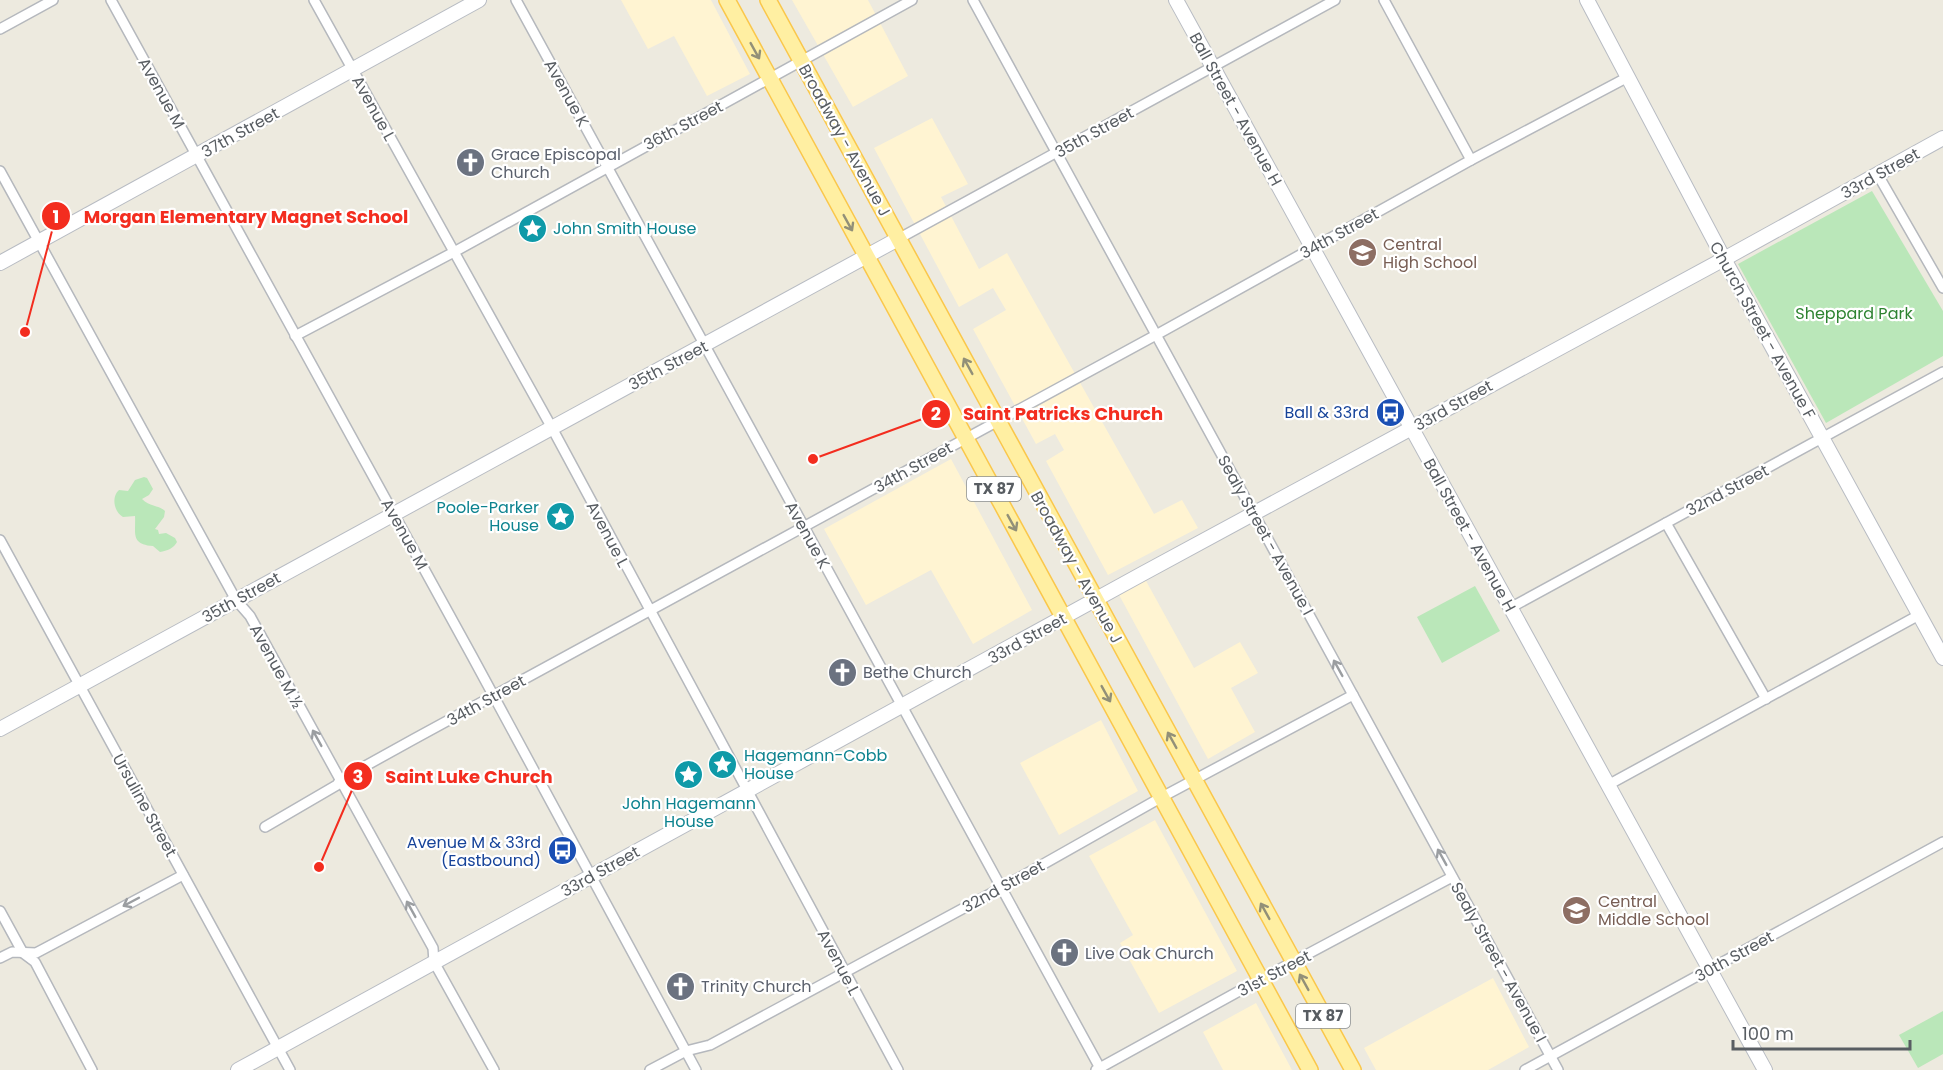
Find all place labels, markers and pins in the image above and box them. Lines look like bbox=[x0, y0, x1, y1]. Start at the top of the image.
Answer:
place label: Grace Episcopal Church bbox=[491, 143, 621, 184]
church icon: Grace Episcopal Church bbox=[454, 147, 486, 179]
callout: Morgan Elementary Magnet School bbox=[41, 198, 420, 234]
place icon: John Smith House bbox=[516, 212, 548, 244]
place label: John Smith House bbox=[553, 217, 697, 240]
place label: Central High School bbox=[1383, 233, 1477, 274]
school or university icon: Central High School bbox=[1346, 237, 1378, 269]
callout: Saint Patricks Church bbox=[921, 396, 1175, 432]
bus stop icon: Ball & 33rd bbox=[1374, 396, 1406, 428]
place label: Ball & 33rd bbox=[1285, 401, 1369, 424]
place label: Poole-Parker House bbox=[436, 496, 539, 537]
place icon: Poole-Parker House bbox=[544, 500, 576, 532]
church icon: Bethe Church bbox=[826, 656, 858, 688]
place label: Bethe Church bbox=[863, 661, 972, 684]
place label: Hagemann-Cobb House bbox=[744, 744, 888, 785]
place icon: Hagemann-Cobb House bbox=[707, 748, 739, 780]
callout: Saint Luke Church bbox=[343, 758, 564, 794]
place icon: John Hagemann House bbox=[673, 759, 705, 791]
place label: John Hagemann House bbox=[622, 792, 756, 833]
place label: Avenue M & 33rd (Eastbound) bbox=[407, 831, 541, 872]
bus stop icon: Avenue M & 33rd (Eastbound) bbox=[546, 835, 578, 867]
place label: Central Middle School bbox=[1598, 890, 1709, 931]
school or university icon: Central Middle School bbox=[1561, 894, 1593, 926]
church icon: Live Oak Church bbox=[1048, 937, 1080, 969]
place label: Live Oak Church bbox=[1085, 942, 1214, 965]
church icon: Trinity Church bbox=[664, 970, 696, 1002]
place label: Trinity Church bbox=[701, 975, 812, 998]

